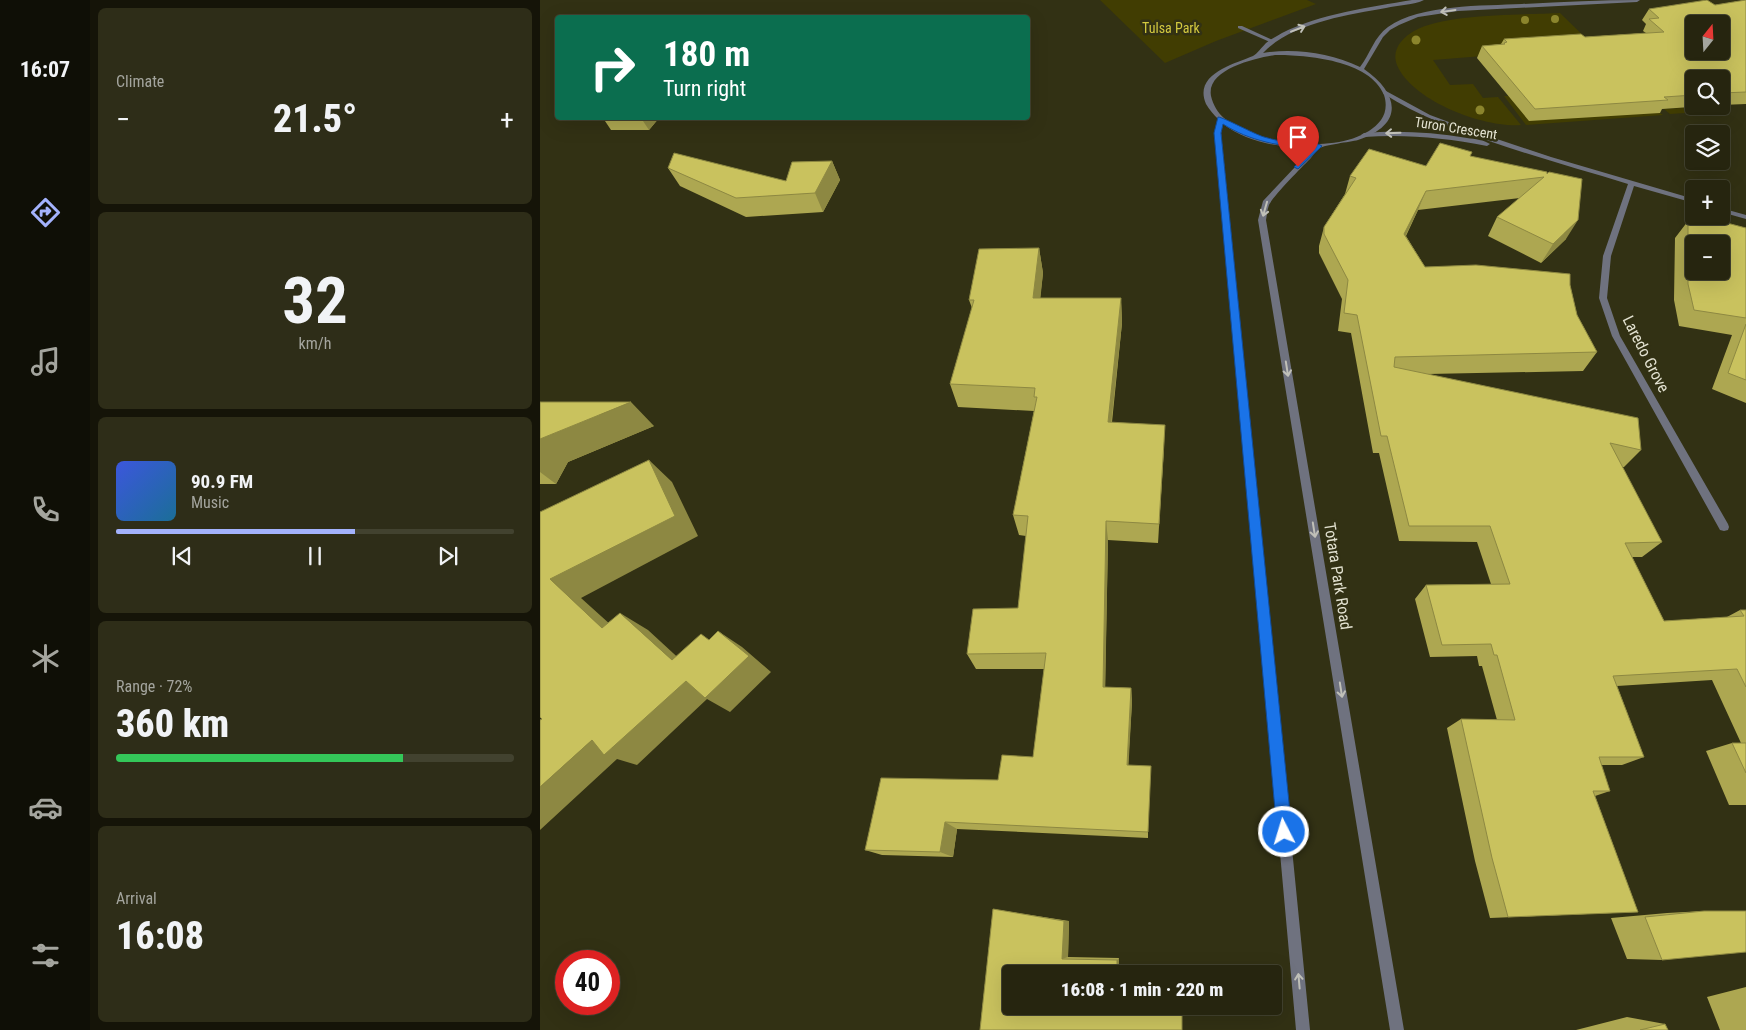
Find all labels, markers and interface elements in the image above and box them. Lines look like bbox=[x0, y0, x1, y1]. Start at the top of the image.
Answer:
one-way arrow bbox=[1441, 6, 1457, 16]
north arrow bbox=[1685, 15, 1730, 60]
map controls bbox=[1685, 15, 1730, 280]
park label: Tulsa Park bbox=[1142, 20, 1201, 36]
one-way arrow bbox=[1290, 24, 1305, 33]
text: 180 m bbox=[663, 34, 750, 75]
icon: right bbox=[580, 35, 645, 100]
text: 16:07 bbox=[20, 57, 70, 82]
button: search bbox=[1685, 70, 1730, 115]
text: Climate bbox=[116, 72, 164, 91]
text: Turn right bbox=[663, 76, 746, 101]
text: 21.5° bbox=[273, 97, 357, 141]
text: − bbox=[116, 103, 130, 136]
text: + bbox=[500, 103, 514, 136]
street label: Turon Crescent bbox=[1413, 114, 1499, 142]
pin bbox=[1277, 116, 1319, 167]
icon: arrive bbox=[1284, 123, 1312, 151]
button: layers bbox=[1685, 125, 1730, 170]
one-way arrow bbox=[1385, 128, 1401, 138]
button: + bbox=[1685, 180, 1730, 225]
icon: directions bbox=[28, 195, 63, 230]
one-way arrow bbox=[1260, 201, 1270, 217]
button: − bbox=[1685, 235, 1730, 280]
text: 32 bbox=[282, 263, 348, 339]
street label: Laredo Grove bbox=[1619, 313, 1673, 395]
text: km/h bbox=[299, 334, 331, 353]
icon: music bbox=[28, 344, 63, 379]
one-way arrow bbox=[1283, 361, 1293, 377]
text: 90.9 FM bbox=[191, 470, 253, 493]
icon: phone bbox=[28, 492, 63, 527]
text: Music bbox=[191, 493, 229, 512]
one-way arrow bbox=[1309, 521, 1319, 537]
street label: Totara Park Road bbox=[1320, 521, 1356, 631]
icon: previous bbox=[168, 542, 196, 570]
icon: pause bbox=[301, 542, 329, 570]
icon: next bbox=[434, 542, 462, 570]
icon: climate bbox=[28, 641, 63, 676]
text: Range · 72% bbox=[116, 677, 192, 696]
one-way arrow bbox=[1336, 682, 1346, 698]
text: 360 km bbox=[116, 702, 229, 746]
icon: car bbox=[28, 790, 63, 825]
position arrow bbox=[1257, 805, 1309, 857]
text: Arrival bbox=[116, 889, 157, 908]
text: 16:08 bbox=[116, 914, 204, 958]
icon: filters bbox=[28, 938, 63, 973]
speed limit sign: 40 bbox=[555, 950, 620, 1015]
one-way arrow bbox=[1294, 974, 1303, 990]
text: 16:08 · 1 min · 220 m bbox=[1061, 978, 1223, 1001]

